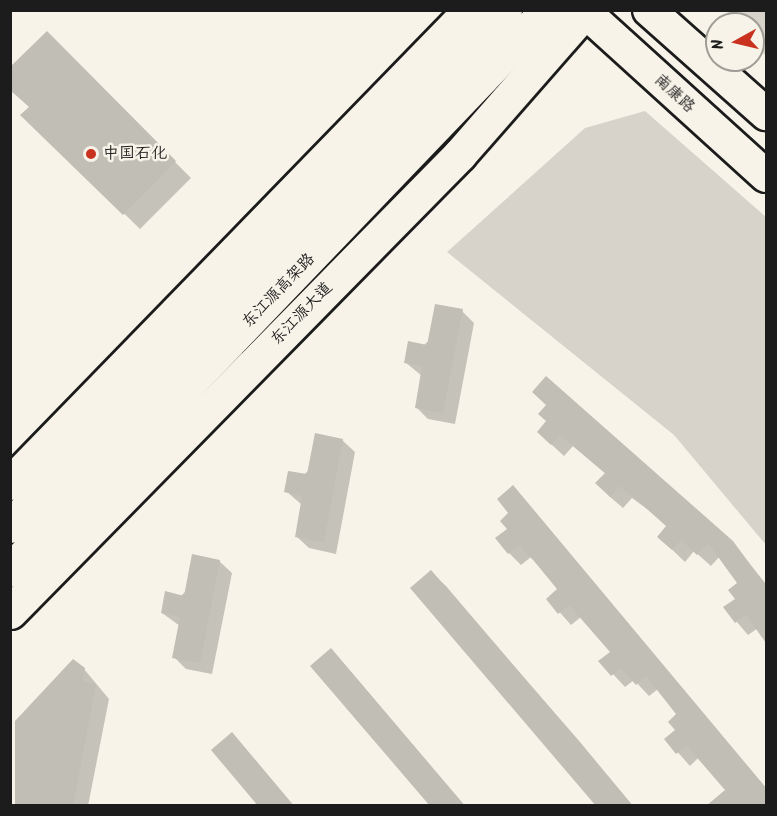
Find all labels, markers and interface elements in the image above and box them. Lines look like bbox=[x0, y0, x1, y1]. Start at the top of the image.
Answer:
north arrow bbox=[705, 12, 765, 72]
text: N bbox=[706, 38, 732, 51]
street label: 南康路 bbox=[650, 71, 698, 117]
place label: 中国石化 bbox=[103, 144, 167, 164]
marker: 中国石化 bbox=[84, 147, 98, 161]
street label: 东江源高架路 bbox=[239, 250, 319, 332]
street label: 东江源大道 bbox=[267, 279, 337, 349]

